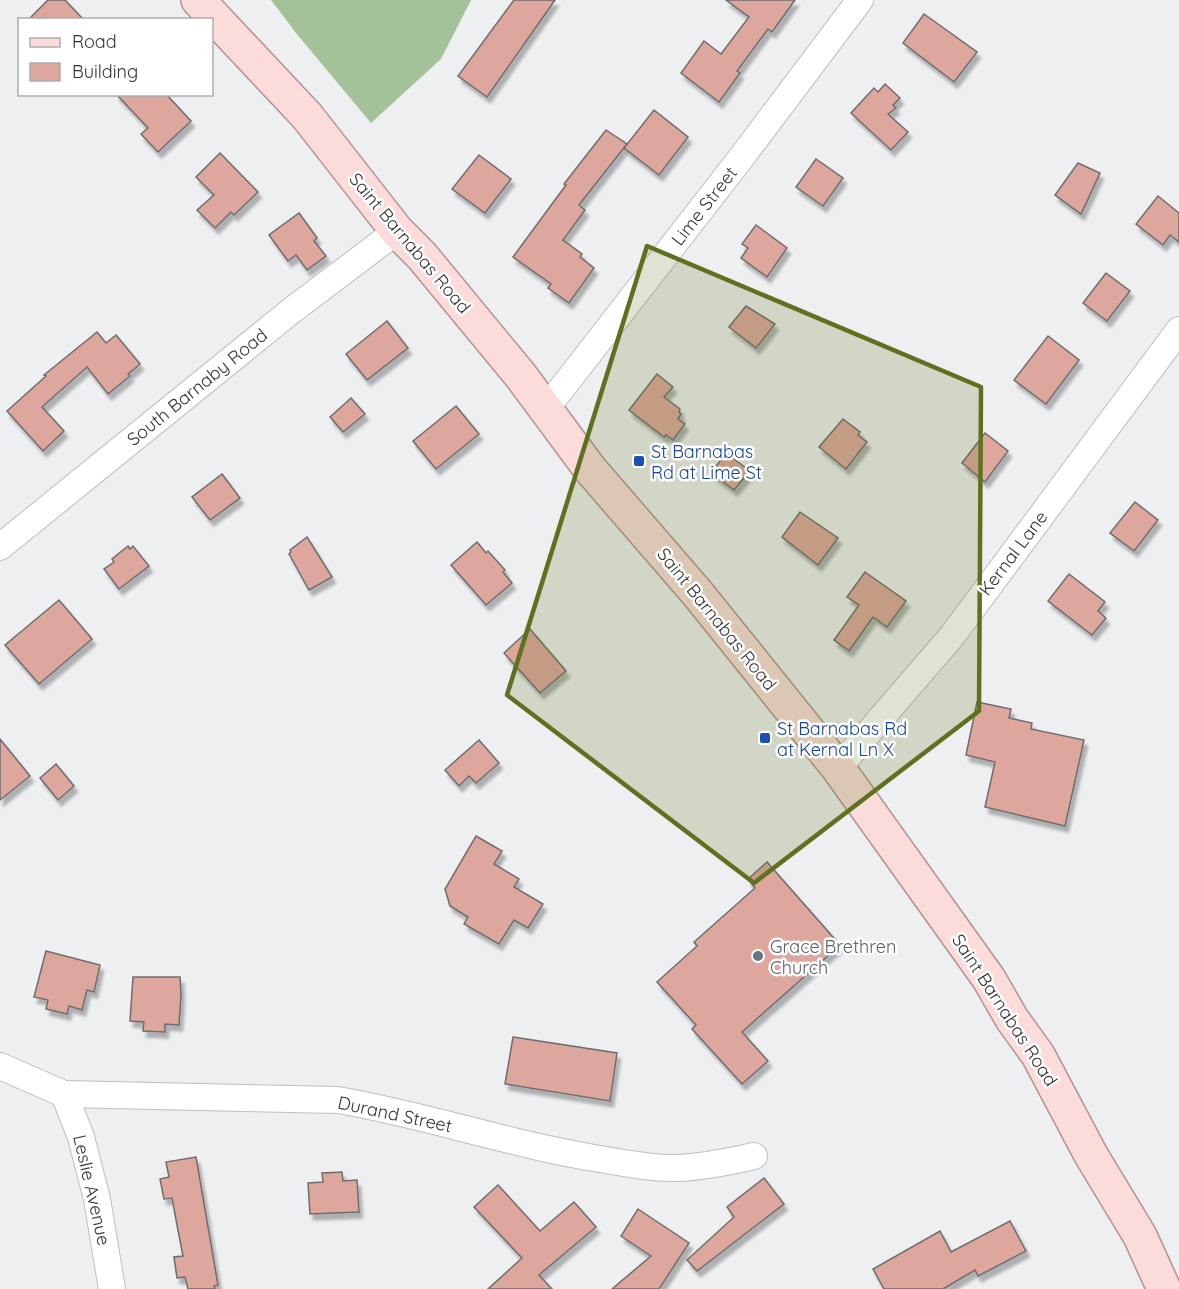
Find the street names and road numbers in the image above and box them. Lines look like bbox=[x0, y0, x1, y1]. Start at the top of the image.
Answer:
street label: Lime Street bbox=[666, 162, 742, 250]
street label: Saint Barnabas Road bbox=[344, 168, 476, 318]
street label: South Barnaby Road bbox=[122, 323, 272, 451]
street label: Kernal Lane bbox=[974, 506, 1052, 600]
street label: Saint Barnabas Road bbox=[652, 543, 782, 695]
street label: Saint Barnabas Road bbox=[947, 930, 1063, 1090]
street label: Durand Street bbox=[336, 1091, 454, 1137]
street label: Leslie Avenue bbox=[68, 1132, 116, 1248]

